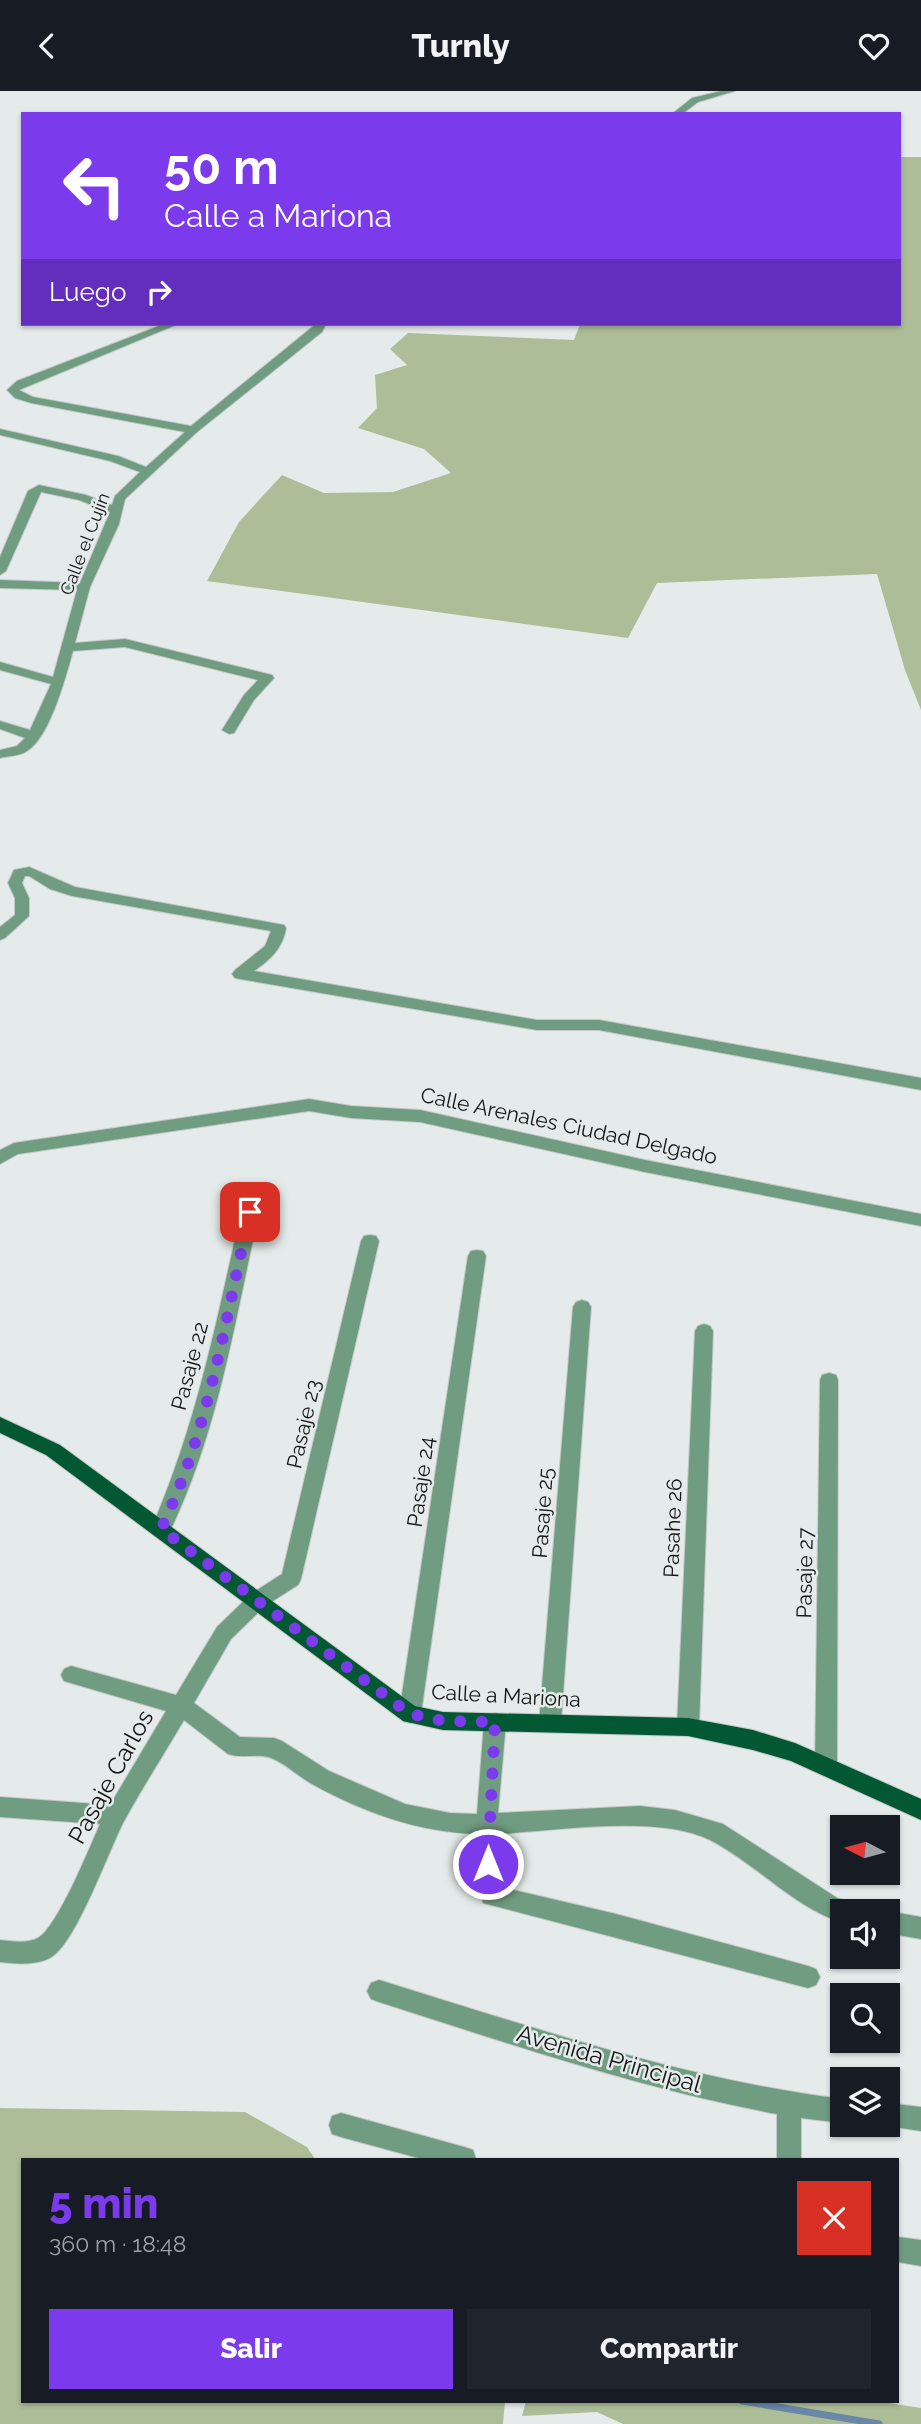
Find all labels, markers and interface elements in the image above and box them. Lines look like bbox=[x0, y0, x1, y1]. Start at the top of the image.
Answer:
icon: back bbox=[28, 27, 66, 65]
text: Turnly bbox=[411, 27, 510, 64]
icon: heart bbox=[855, 27, 893, 65]
text: 50 m bbox=[164, 138, 279, 195]
icon: left bbox=[49, 140, 140, 231]
text: Calle a Mariona bbox=[164, 197, 392, 234]
icon: right bbox=[140, 273, 178, 311]
text: Luego bbox=[49, 277, 126, 307]
street label: Calle el Cujín bbox=[55, 490, 114, 598]
street label: Calle Arenales Ciudad Delgado bbox=[419, 1082, 720, 1169]
pin bbox=[220, 1182, 280, 1242]
icon: arrive bbox=[231, 1193, 269, 1231]
street label: Pasaje 22 bbox=[166, 1319, 213, 1413]
street label: Pasaje 23 bbox=[281, 1377, 326, 1471]
street label: Pasaje 24 bbox=[402, 1435, 439, 1529]
street label: Pasaje 25 bbox=[527, 1467, 558, 1559]
street label: Pasahe 26 bbox=[658, 1478, 687, 1578]
street label: Pasaje 27 bbox=[791, 1527, 818, 1618]
street label: Calle a Mariona bbox=[431, 1679, 581, 1712]
street label: Pasaje Carlos bbox=[62, 1705, 159, 1849]
north arrow bbox=[830, 1815, 900, 1885]
map controls bbox=[830, 1815, 900, 2137]
position arrow bbox=[451, 1827, 525, 1901]
button: sound bbox=[830, 1899, 900, 1969]
button: search bbox=[830, 1983, 900, 2053]
street label: Avenida Principal bbox=[514, 2018, 705, 2099]
button: layers bbox=[830, 2067, 900, 2137]
text: 5 min bbox=[49, 2179, 159, 2228]
button: close bbox=[797, 2181, 871, 2255]
text: 360 m · 18:48 bbox=[49, 2230, 186, 2257]
button: Salir bbox=[49, 2309, 453, 2389]
button: Compartir bbox=[467, 2309, 871, 2389]

